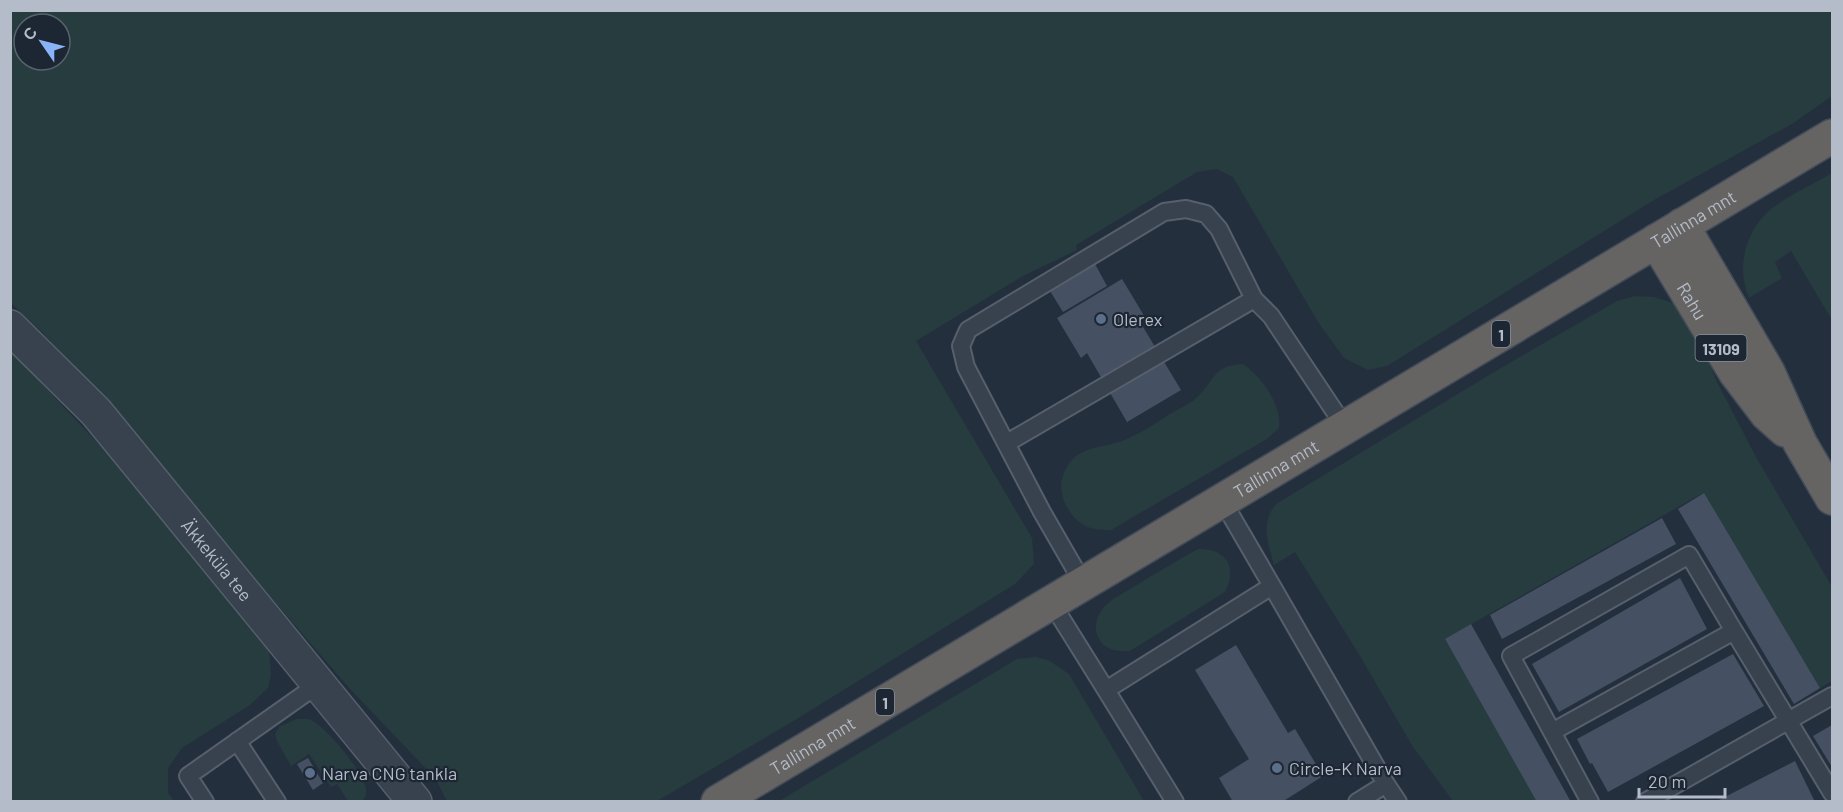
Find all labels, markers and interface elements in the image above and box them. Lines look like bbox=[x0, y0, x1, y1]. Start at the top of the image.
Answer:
north arrow bbox=[12, 12, 72, 72]
text: С bbox=[18, 23, 41, 43]
street label: Tallinna mnt bbox=[1646, 185, 1740, 253]
street label: Rahu bbox=[1673, 278, 1712, 324]
place label: Olerex bbox=[1113, 308, 1163, 330]
marker: Olerex bbox=[1094, 312, 1108, 326]
road number: 1 bbox=[1492, 321, 1510, 347]
road number: 13109 bbox=[1696, 335, 1746, 361]
street label: Tallinna mnt bbox=[1229, 435, 1323, 502]
street label: Äkkeküla tee bbox=[177, 514, 257, 605]
road number: 1 bbox=[876, 689, 894, 715]
street label: Tallinna mnt bbox=[766, 712, 859, 779]
place label: Circle-K Narva bbox=[1289, 757, 1402, 779]
marker: Circle-K Narva bbox=[1270, 761, 1284, 775]
scale bar bbox=[1639, 761, 1724, 799]
place label: Narva CNG tankla bbox=[322, 762, 457, 784]
marker: Narva CNG tankla bbox=[303, 766, 317, 780]
text: 20 m bbox=[1648, 770, 1686, 792]

